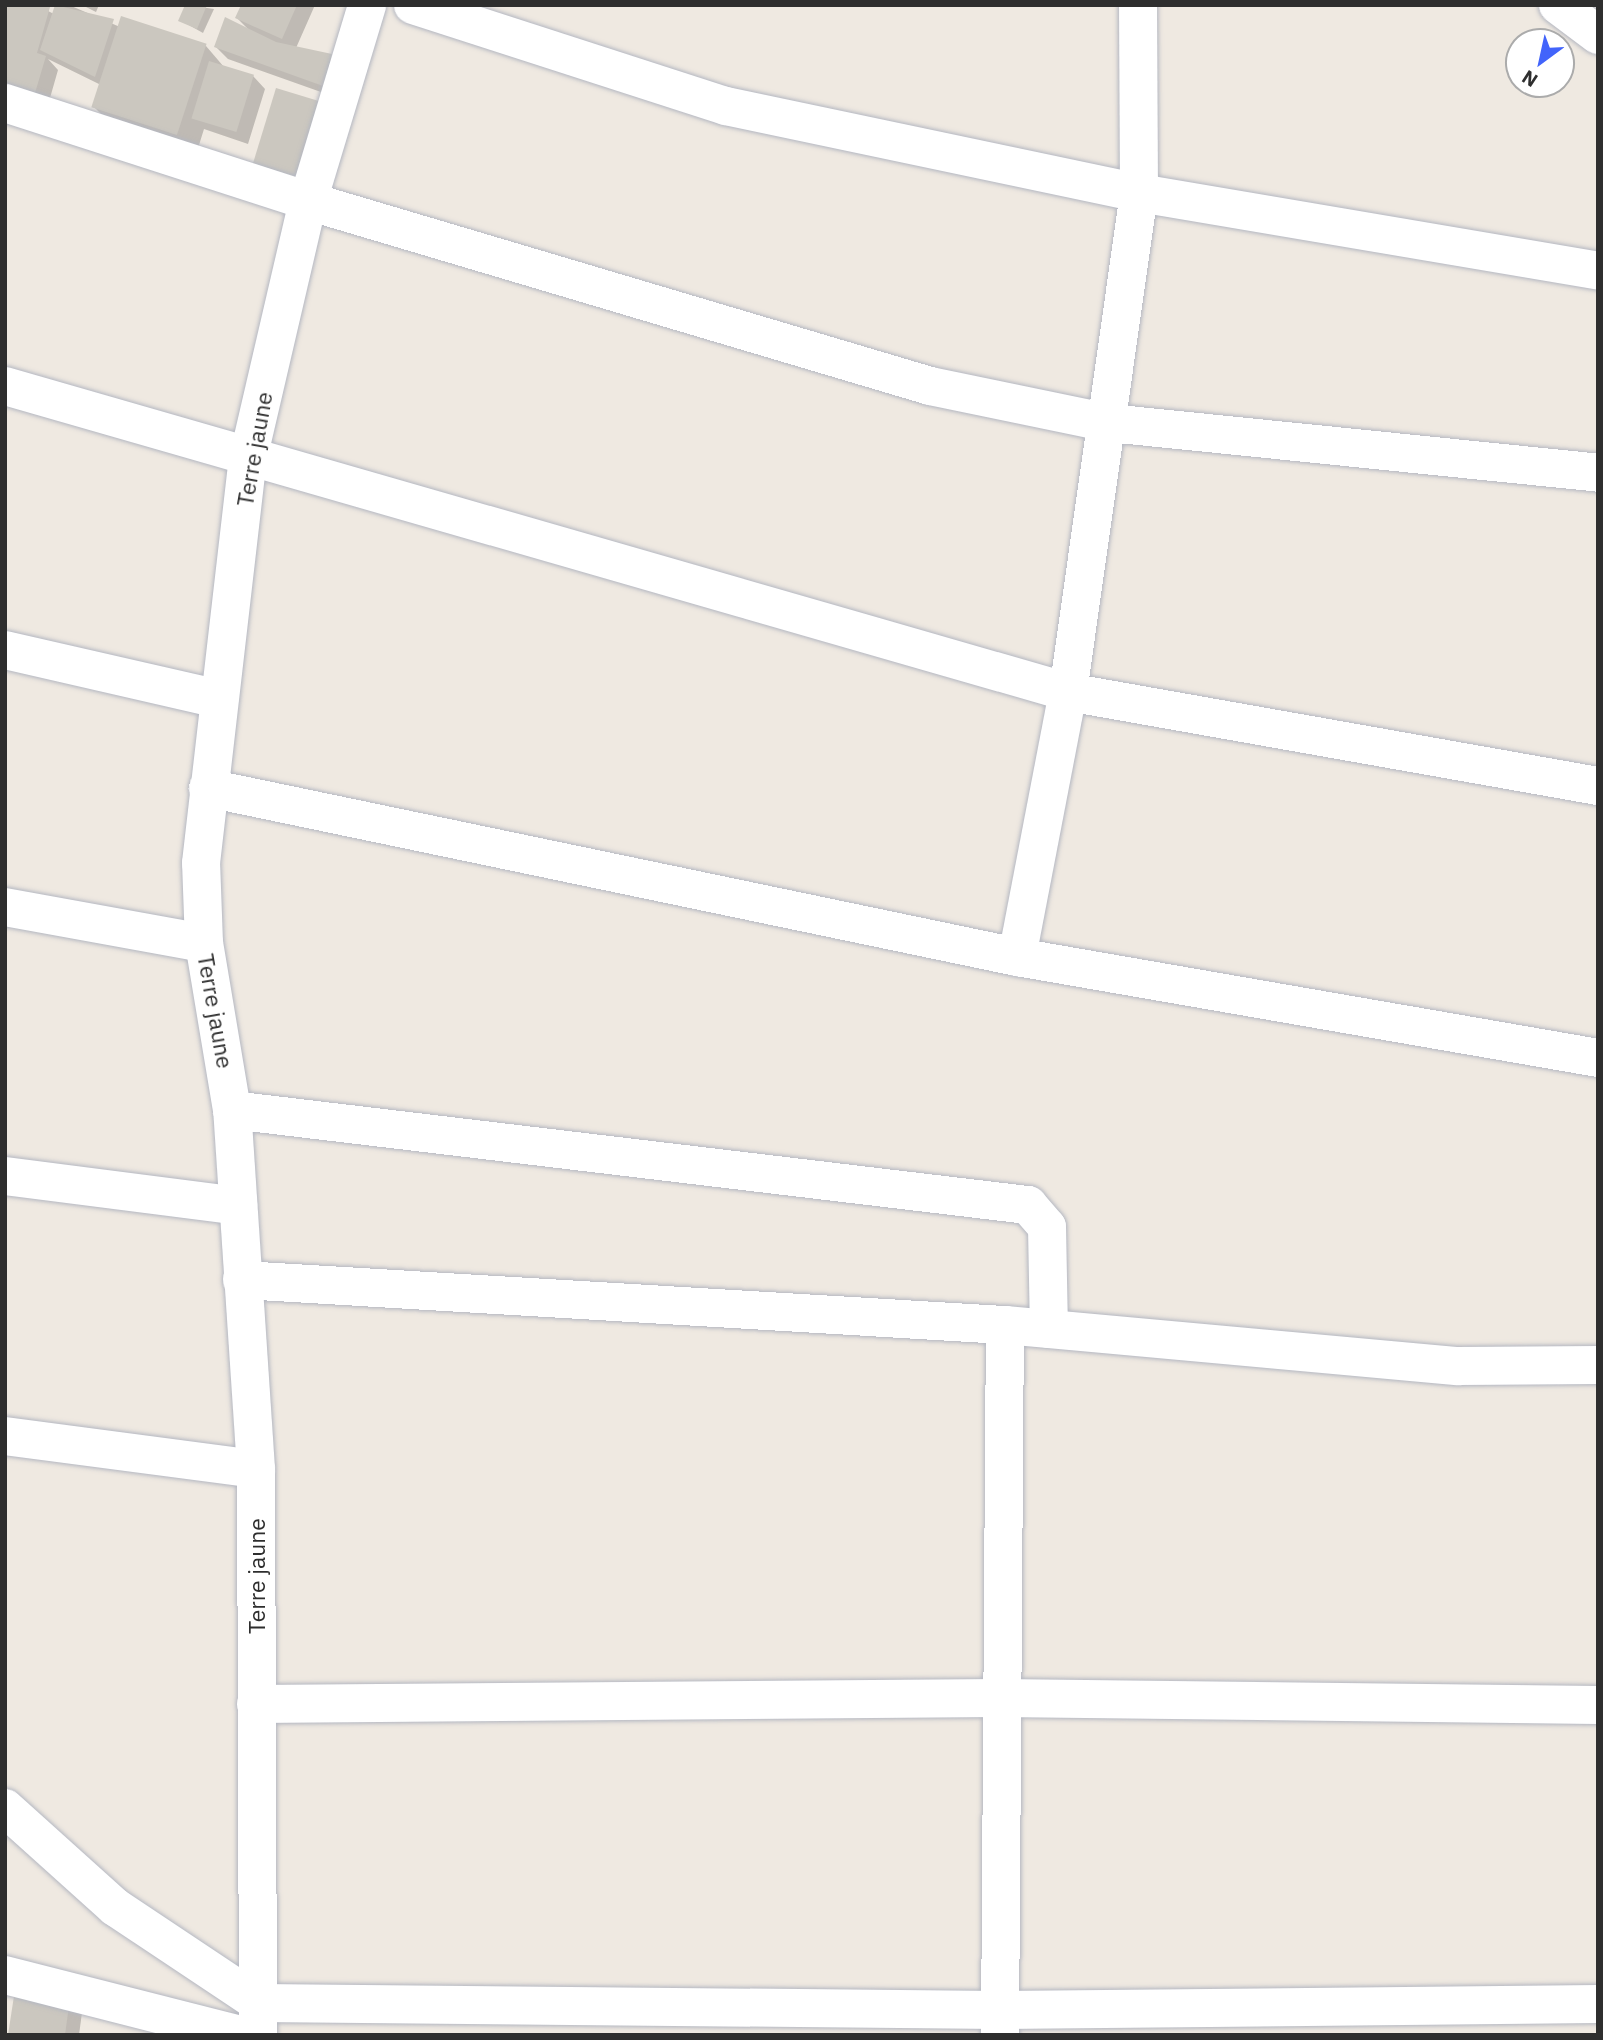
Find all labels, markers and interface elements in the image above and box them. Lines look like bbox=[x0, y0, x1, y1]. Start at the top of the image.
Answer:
north arrow bbox=[1505, 28, 1575, 98]
text: N bbox=[1517, 65, 1542, 93]
street label: Terre jaune bbox=[230, 390, 278, 508]
street label: Terre jaune bbox=[192, 952, 240, 1070]
street label: Terre jaune bbox=[242, 1518, 270, 1634]

